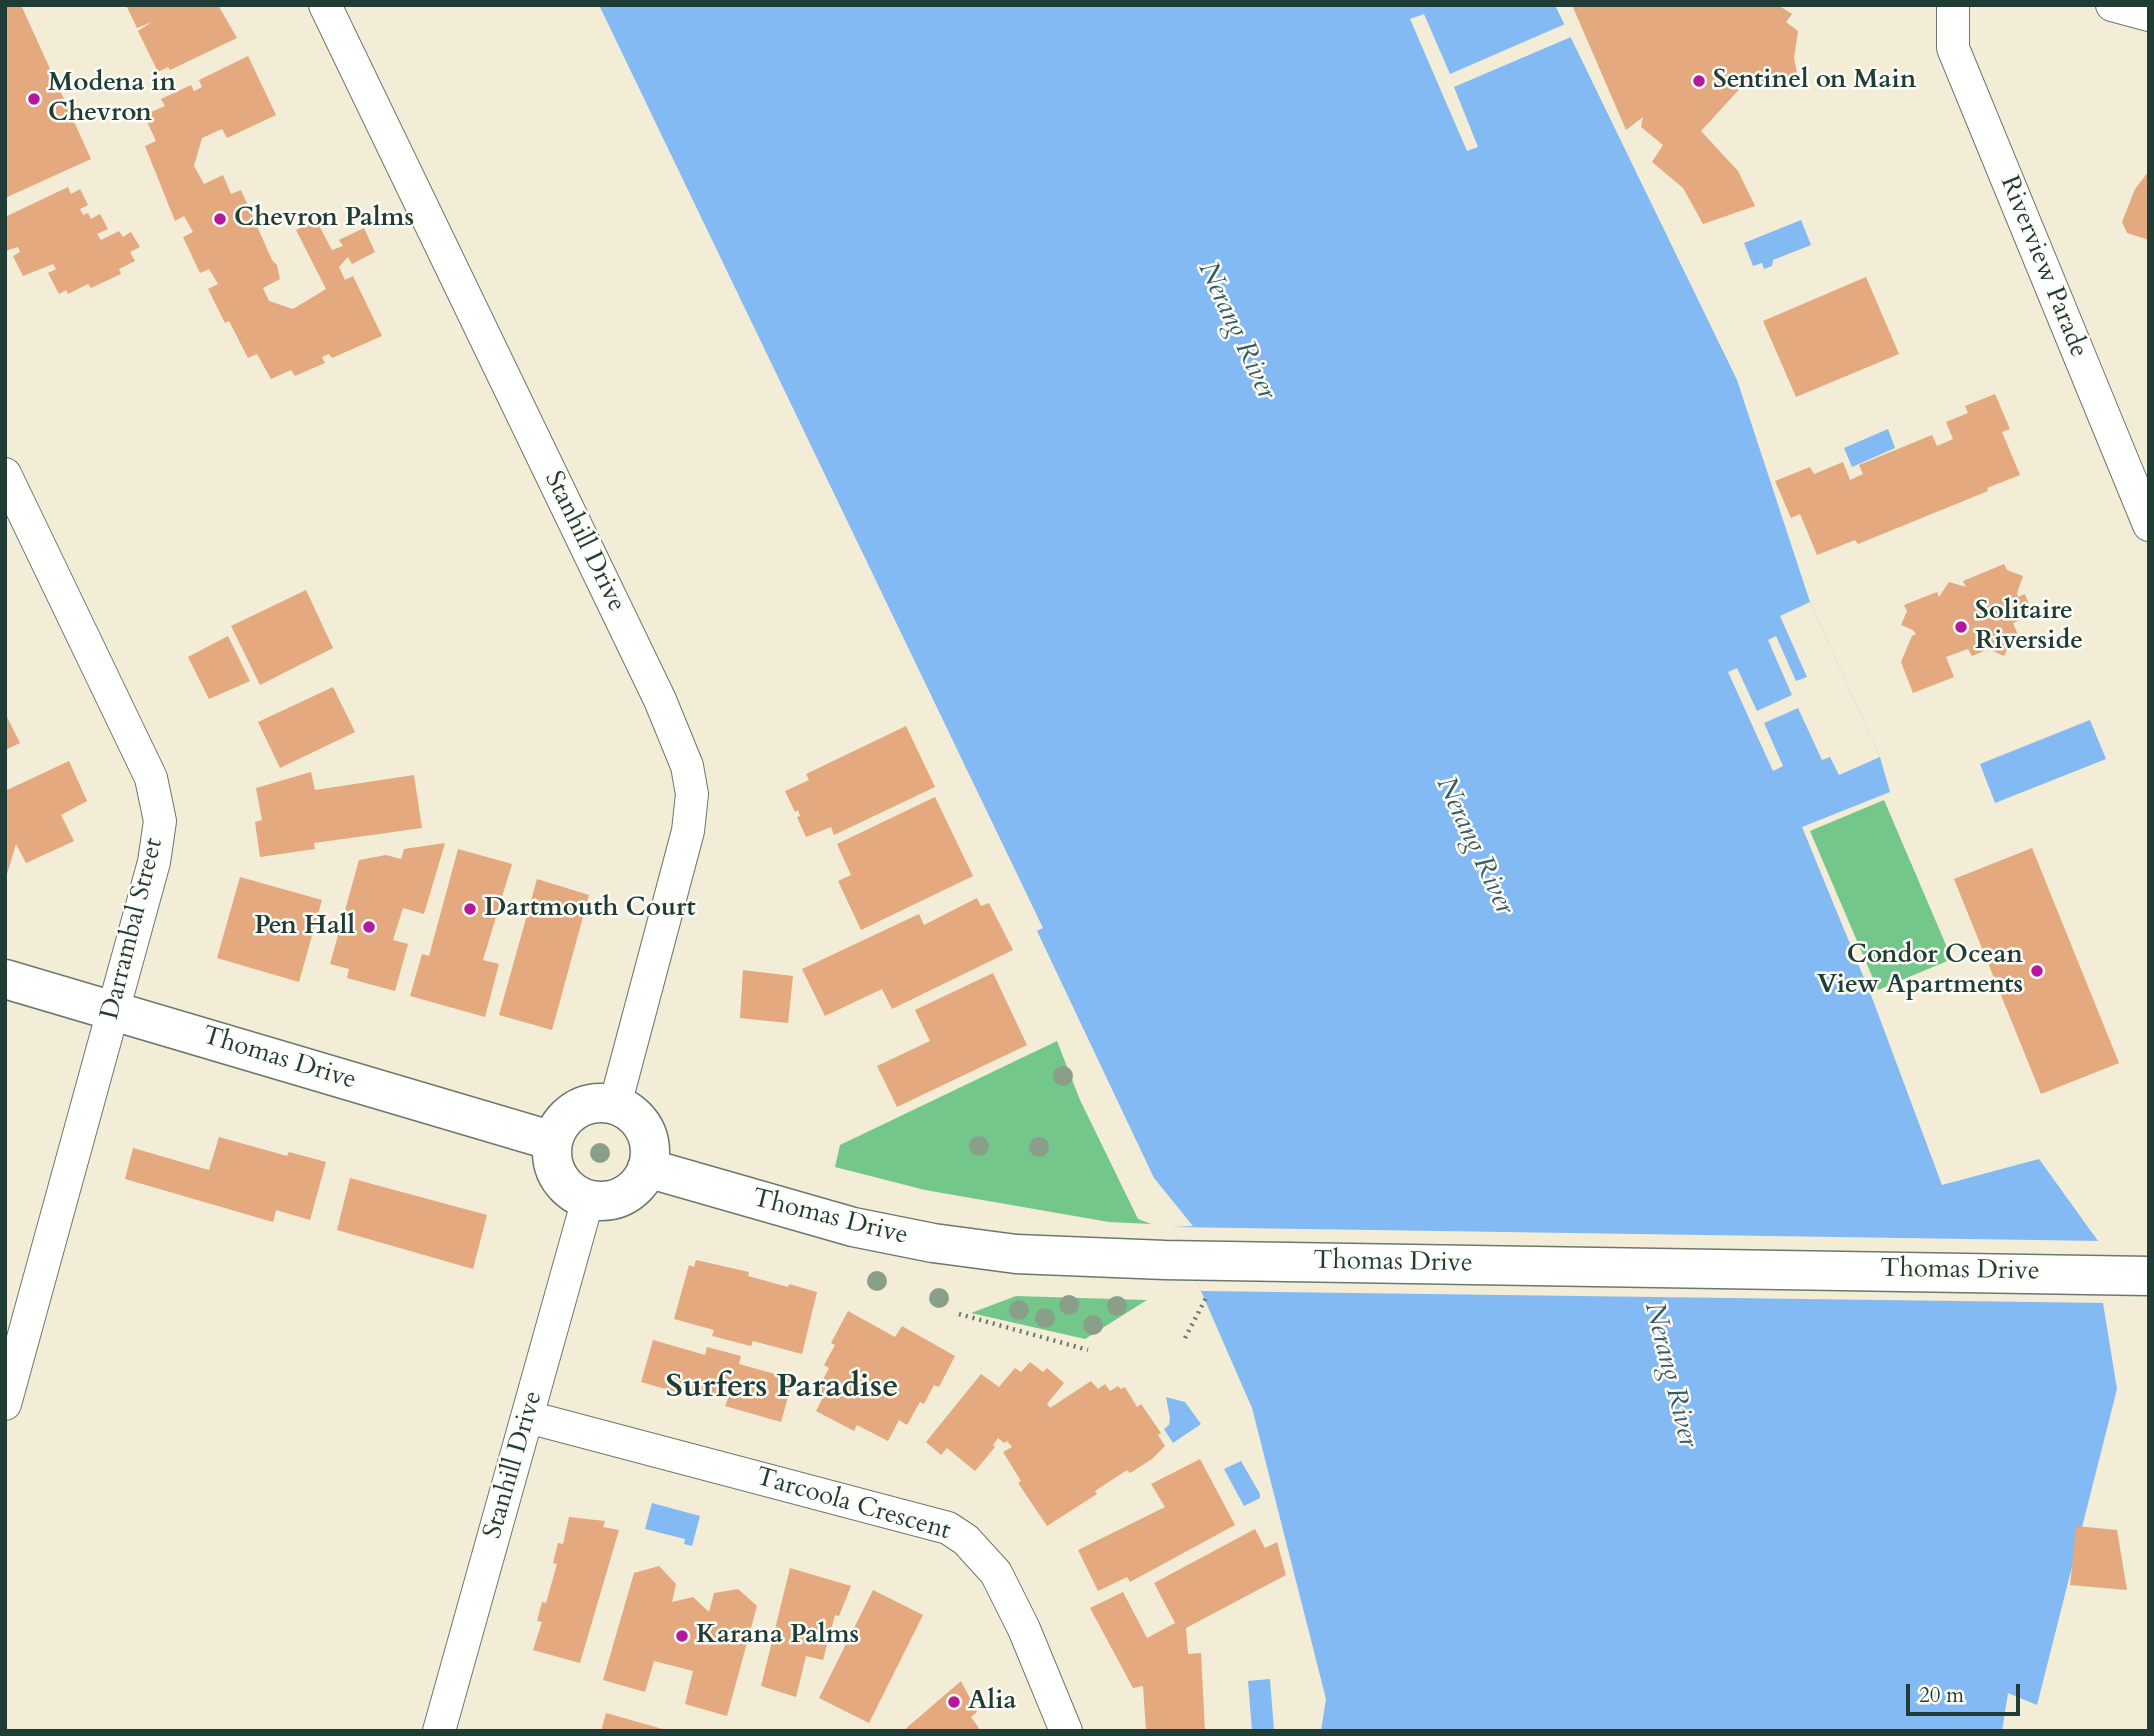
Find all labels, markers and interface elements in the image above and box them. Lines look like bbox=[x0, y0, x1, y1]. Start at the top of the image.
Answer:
place label: Sentinel on Main bbox=[1713, 65, 1916, 97]
place label: Modena in Chevron bbox=[48, 68, 176, 130]
marker: Sentinel on Main bbox=[1691, 73, 1707, 89]
marker: Modena in Chevron bbox=[26, 91, 42, 107]
street label: Riverview Parade bbox=[1992, 172, 2094, 362]
place label: Chevron Palms bbox=[234, 203, 414, 235]
marker: Chevron Palms bbox=[212, 211, 228, 227]
water label: Nerang River bbox=[1190, 257, 1282, 405]
street label: Stanhill Drive bbox=[537, 467, 631, 617]
place label: Solitaire Riverside bbox=[1975, 596, 2083, 658]
marker: Solitaire Riverside bbox=[1953, 619, 1969, 635]
water label: Nerang River bbox=[1428, 772, 1520, 920]
street label: Darrambal Street bbox=[95, 835, 171, 1023]
place label: Dartmouth Court bbox=[484, 893, 696, 925]
marker: Dartmouth Court bbox=[462, 901, 478, 917]
place label: Pen Hall bbox=[254, 911, 355, 943]
marker: Pen Hall bbox=[361, 919, 377, 935]
place label: Condor Ocean View Apartments bbox=[1817, 940, 2023, 1002]
marker: Condor Ocean View Apartments bbox=[2029, 963, 2045, 979]
street label: Thomas Drive bbox=[198, 1021, 360, 1097]
street label: Thomas Drive bbox=[749, 1184, 911, 1252]
street label: Thomas Drive bbox=[1313, 1246, 1473, 1280]
street label: Thomas Drive bbox=[1880, 1254, 2040, 1288]
water label: Nerang River bbox=[1636, 1299, 1704, 1451]
district label: Surfers Paradise bbox=[666, 1368, 898, 1408]
street label: Stanhill Drive bbox=[478, 1388, 550, 1542]
street label: Tarcoola Crescent bbox=[752, 1462, 954, 1548]
place label: Karana Palms bbox=[696, 1620, 859, 1652]
marker: Karana Palms bbox=[674, 1628, 690, 1644]
scale bar bbox=[1909, 1670, 2023, 1714]
text: 20 m bbox=[1919, 1681, 1964, 1710]
place label: Alia bbox=[968, 1686, 1016, 1718]
marker: Alia bbox=[946, 1694, 962, 1710]

